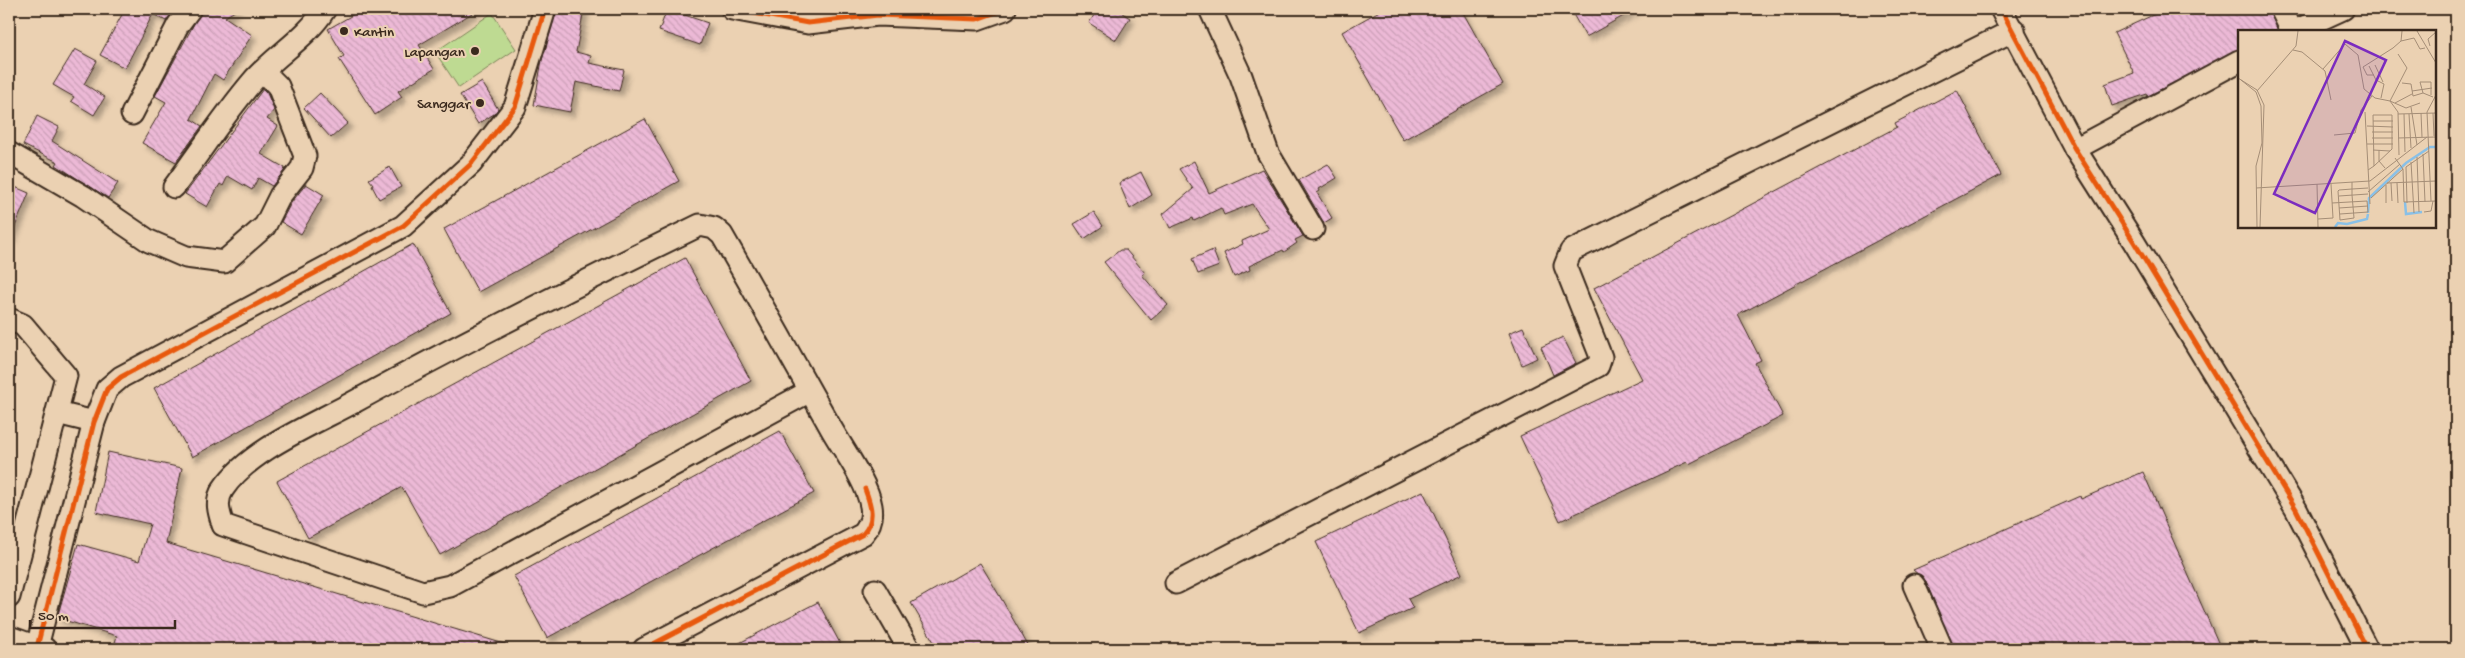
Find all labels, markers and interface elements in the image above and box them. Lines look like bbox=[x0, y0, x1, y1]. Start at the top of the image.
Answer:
place label: Kantin bbox=[354, 24, 394, 42]
marker: Kantin bbox=[338, 25, 350, 37]
inset map bbox=[2238, 30, 2435, 228]
place label: Lapangan bbox=[404, 44, 465, 62]
marker: Lapangan bbox=[469, 45, 481, 57]
place label: Sanggar bbox=[417, 96, 472, 114]
marker: Sanggar bbox=[474, 97, 486, 109]
scale bar bbox=[30, 598, 175, 630]
text: 50 m bbox=[38, 608, 69, 626]

